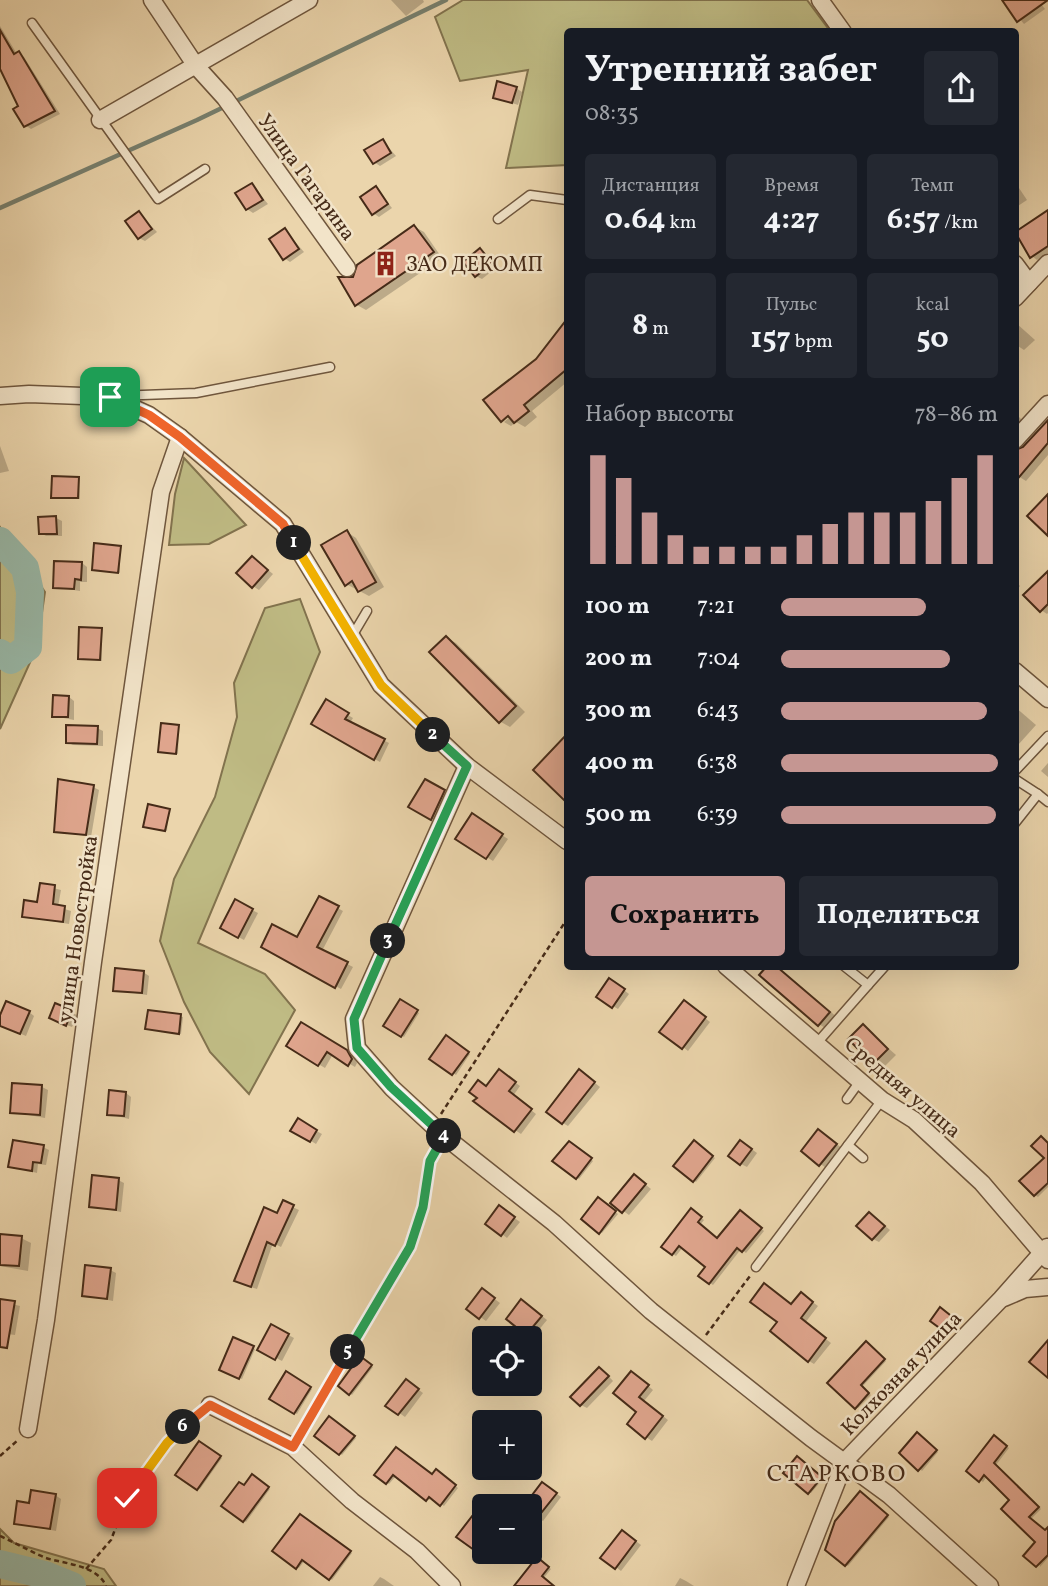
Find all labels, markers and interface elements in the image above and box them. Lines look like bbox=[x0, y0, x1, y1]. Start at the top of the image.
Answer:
text: Утренний забег bbox=[585, 45, 877, 98]
button: share bbox=[924, 51, 998, 125]
text: 08:35 bbox=[585, 98, 639, 130]
street label: Улица Гагарина bbox=[250, 108, 362, 247]
text: Дистанция bbox=[602, 173, 699, 199]
text: Время bbox=[764, 173, 819, 199]
text: Темп bbox=[911, 173, 954, 199]
text: 0.64 bbox=[604, 199, 666, 241]
text: 4:27 bbox=[763, 199, 820, 241]
text: 6:57 bbox=[887, 199, 940, 241]
text: km bbox=[666, 210, 697, 236]
text: /km bbox=[940, 210, 978, 236]
building icon: ЗАО ДЕКОМП bbox=[372, 250, 400, 278]
place label: ЗАО ДЕКОМП bbox=[406, 251, 543, 280]
text: Пульс bbox=[766, 292, 817, 318]
text: kcal bbox=[916, 292, 949, 318]
text: 8 bbox=[632, 305, 648, 347]
text: m bbox=[648, 316, 669, 342]
text: 157 bbox=[750, 318, 791, 360]
text: 50 bbox=[916, 318, 949, 360]
text: bpm bbox=[791, 329, 833, 355]
pin bbox=[80, 367, 140, 427]
icon: arrive bbox=[91, 378, 129, 416]
text: Набор высоты bbox=[585, 399, 734, 431]
text: 78–86 m bbox=[915, 399, 998, 431]
pin: 1 bbox=[276, 526, 312, 560]
text: 1 bbox=[290, 529, 297, 555]
text: 100 m bbox=[585, 591, 650, 623]
text: 7:21 bbox=[697, 591, 735, 623]
text: 200 m bbox=[585, 643, 652, 675]
text: 7:04 bbox=[697, 643, 741, 675]
text: 300 m bbox=[585, 695, 652, 727]
text: 6:43 bbox=[697, 695, 739, 727]
pin: 2 bbox=[416, 718, 450, 752]
text: 2 bbox=[428, 721, 437, 747]
text: 400 m bbox=[585, 747, 654, 779]
text: 6:38 bbox=[697, 747, 738, 779]
text: 500 m bbox=[585, 799, 651, 831]
text: 6:39 bbox=[697, 799, 737, 831]
street label: улица Новостройка bbox=[51, 834, 106, 1025]
button: Сохранить bbox=[585, 876, 785, 956]
button: Поделиться bbox=[799, 876, 998, 956]
pin: 3 bbox=[370, 923, 406, 958]
text: 3 bbox=[383, 927, 392, 953]
street label: Средняя улица bbox=[837, 1031, 967, 1146]
pin: 4 bbox=[426, 1118, 462, 1154]
text: 4 bbox=[438, 1122, 449, 1148]
street label: Колхозная улица bbox=[835, 1305, 969, 1443]
map controls bbox=[472, 1326, 542, 1564]
button: locate bbox=[472, 1326, 542, 1396]
pin: 5 bbox=[330, 1334, 366, 1370]
text: 5 bbox=[343, 1338, 352, 1364]
pin: 6 bbox=[166, 1410, 200, 1444]
button: + bbox=[472, 1410, 542, 1480]
text: 6 bbox=[177, 1413, 188, 1439]
district label: СТАРКОВО bbox=[767, 1458, 907, 1492]
pin bbox=[97, 1468, 157, 1528]
icon: check bbox=[108, 1479, 146, 1517]
button: − bbox=[472, 1494, 542, 1564]

